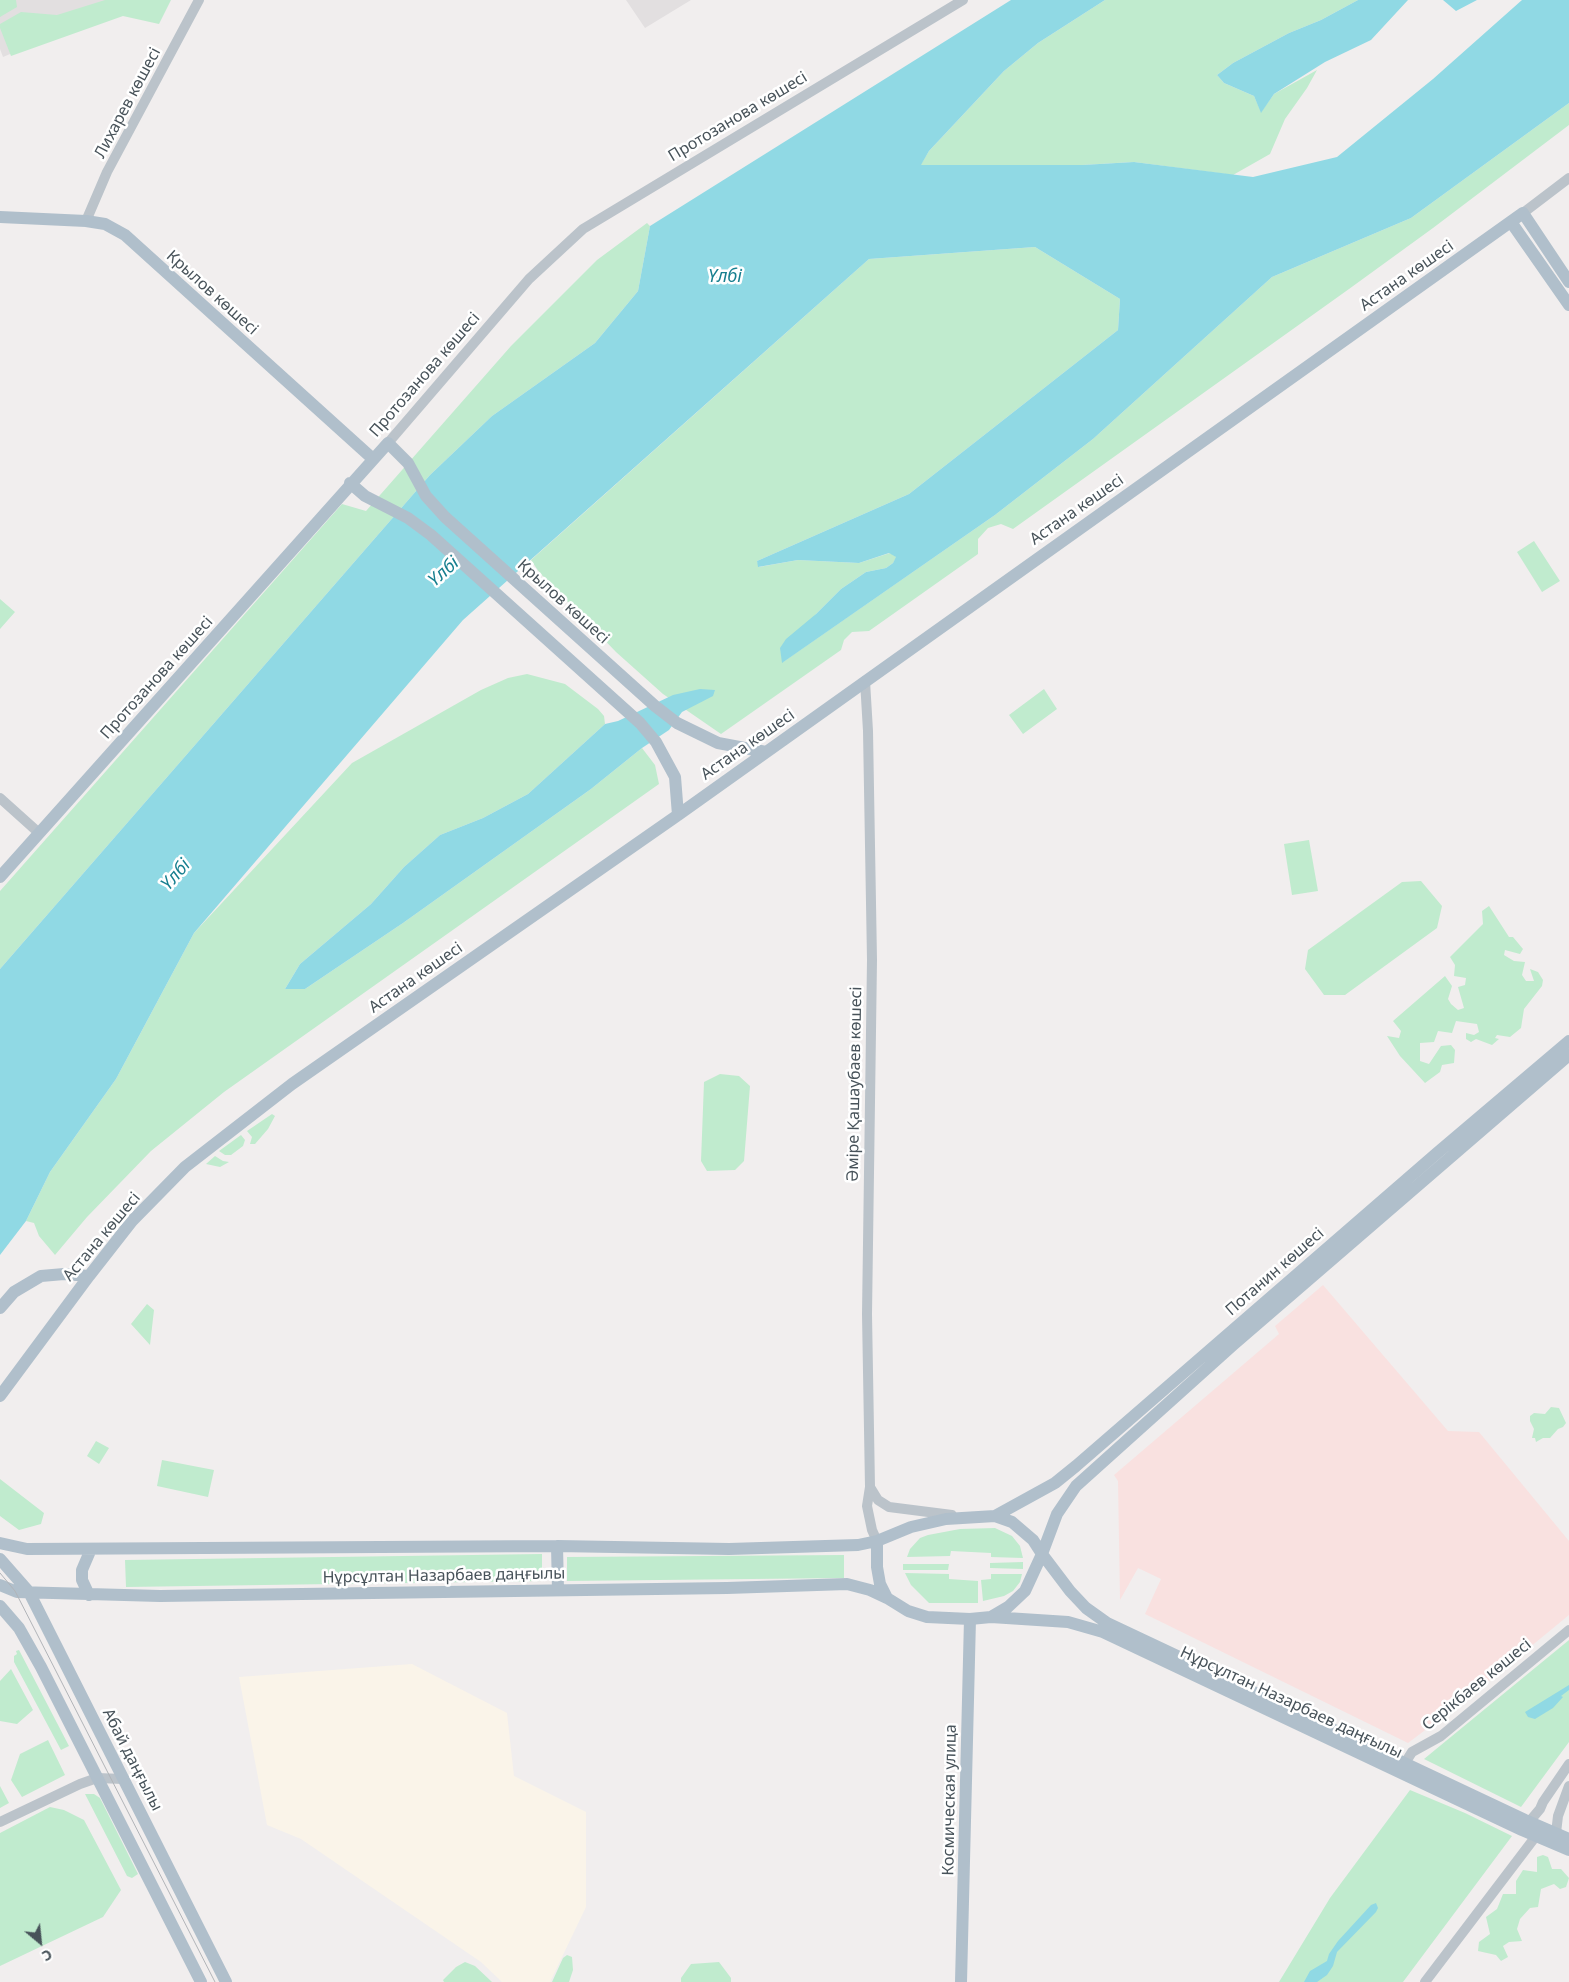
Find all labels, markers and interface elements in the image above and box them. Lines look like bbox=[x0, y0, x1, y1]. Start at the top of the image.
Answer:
street label: Лихарев көшесі bbox=[91, 44, 165, 162]
street label: Протозанова көшесі bbox=[665, 68, 811, 166]
street label: Астана көшесі bbox=[1356, 237, 1458, 315]
street label: Крылов көшесі bbox=[162, 247, 262, 339]
water label: Үлбі bbox=[708, 266, 742, 288]
street label: Протозанова көшесі bbox=[366, 309, 484, 441]
street label: Астана көшесі bbox=[1026, 471, 1128, 549]
water label: Үлбі bbox=[424, 553, 464, 591]
street label: Крылов көшесі bbox=[513, 556, 613, 648]
street label: Протозанова көшесі bbox=[97, 613, 217, 743]
street label: Астана көшесі bbox=[697, 706, 799, 784]
water label: Үлбі bbox=[157, 855, 195, 895]
street label: Астана көшесі bbox=[365, 939, 467, 1017]
street label: Әміре Қашаубаев көшесі bbox=[844, 986, 866, 1182]
street label: Астана көшесі bbox=[59, 1189, 145, 1285]
street label: Потанин көшесі bbox=[1222, 1224, 1328, 1320]
street label: Нұрсұлтан Назарбаев даңғылы bbox=[322, 1564, 566, 1588]
street label: Серікбаев көшесі bbox=[1419, 1635, 1535, 1735]
street label: Нұрсұлтан Назарбаев даңғылы bbox=[1177, 1643, 1405, 1763]
street label: Абай даңғылы bbox=[98, 1706, 166, 1814]
street label: Космическая улица bbox=[939, 1724, 961, 1876]
north arrow bbox=[15, 1917, 65, 1967]
text: С bbox=[39, 1945, 56, 1966]

